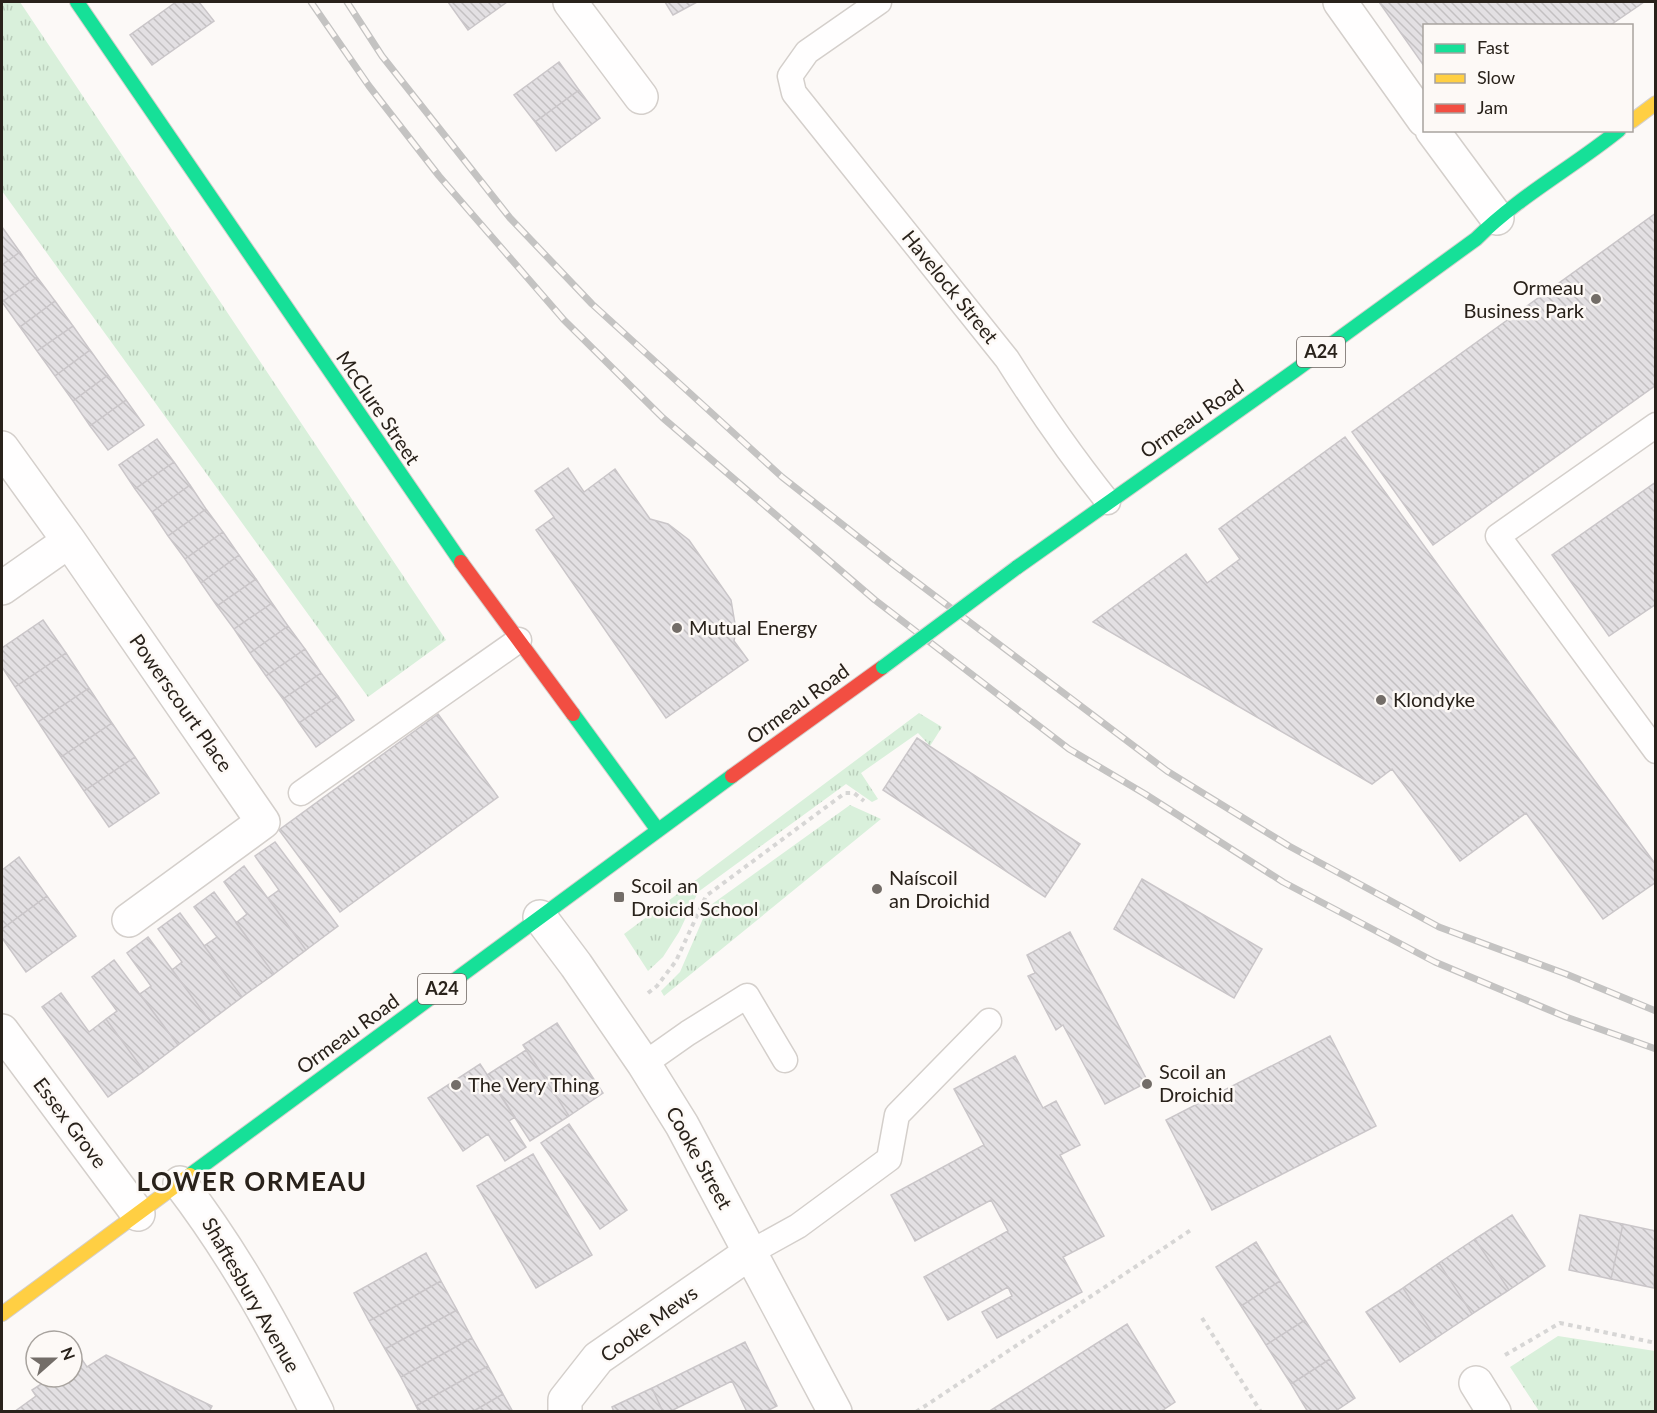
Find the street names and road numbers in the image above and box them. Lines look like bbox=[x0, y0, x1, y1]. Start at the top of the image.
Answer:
street label: Havelock Street bbox=[898, 225, 1004, 348]
road number: A24 bbox=[1297, 337, 1345, 367]
street label: McClure Street bbox=[332, 346, 426, 469]
street label: Ormeau Road bbox=[1135, 374, 1248, 463]
street label: Powerscourt Place bbox=[125, 629, 238, 776]
street label: Ormeau Road bbox=[742, 658, 853, 748]
road number: A24 bbox=[418, 974, 466, 1004]
street label: Ormeau Road bbox=[292, 988, 403, 1078]
street label: Essex Grove bbox=[29, 1072, 113, 1172]
street label: Cooke Street bbox=[662, 1102, 738, 1213]
street label: Shaftesbury Avenue bbox=[198, 1213, 306, 1376]
street label: Cooke Mews bbox=[595, 1280, 702, 1366]

